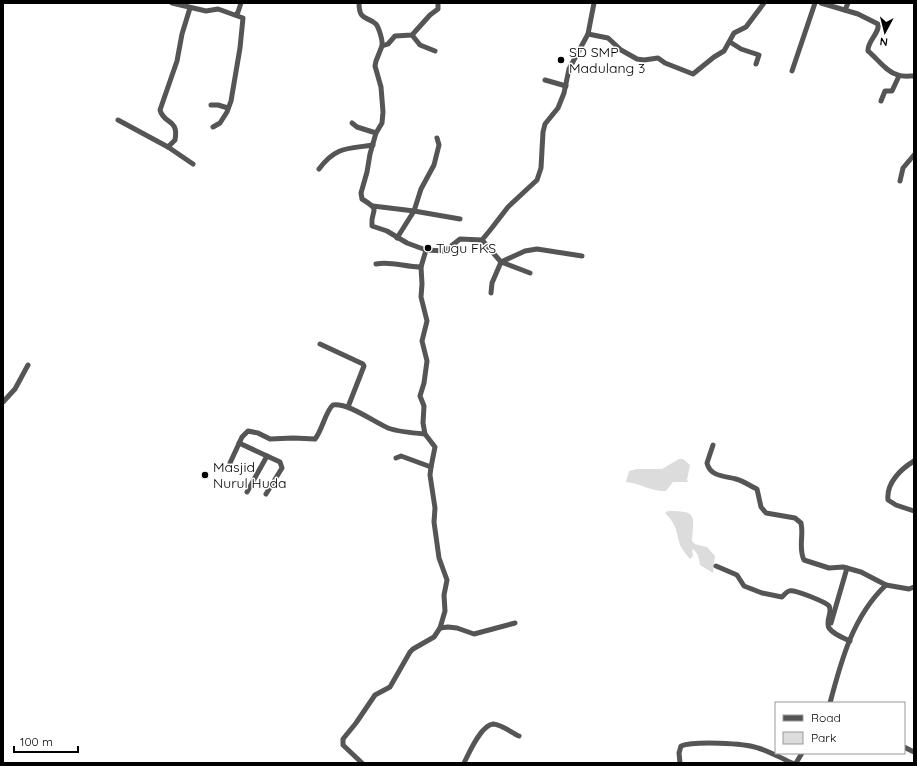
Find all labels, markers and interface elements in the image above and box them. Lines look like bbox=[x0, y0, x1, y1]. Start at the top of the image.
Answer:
north arrow bbox=[865, 12, 905, 52]
text: N bbox=[879, 34, 889, 49]
place label: SD SMP Madulang 3 bbox=[569, 43, 645, 77]
marker: SD SMP Madulang 3 bbox=[556, 55, 566, 65]
place label: Tugu FKS bbox=[436, 239, 496, 257]
marker: Tugu FKS bbox=[423, 243, 433, 253]
place label: Masjid Nurul Huda bbox=[213, 458, 287, 492]
marker: Masjid Nurul Huda bbox=[200, 470, 210, 480]
legend bbox=[775, 702, 905, 754]
text: Road bbox=[811, 710, 841, 725]
scale bar bbox=[14, 728, 78, 754]
text: Park bbox=[811, 730, 836, 745]
text: 100 m bbox=[20, 734, 53, 749]

